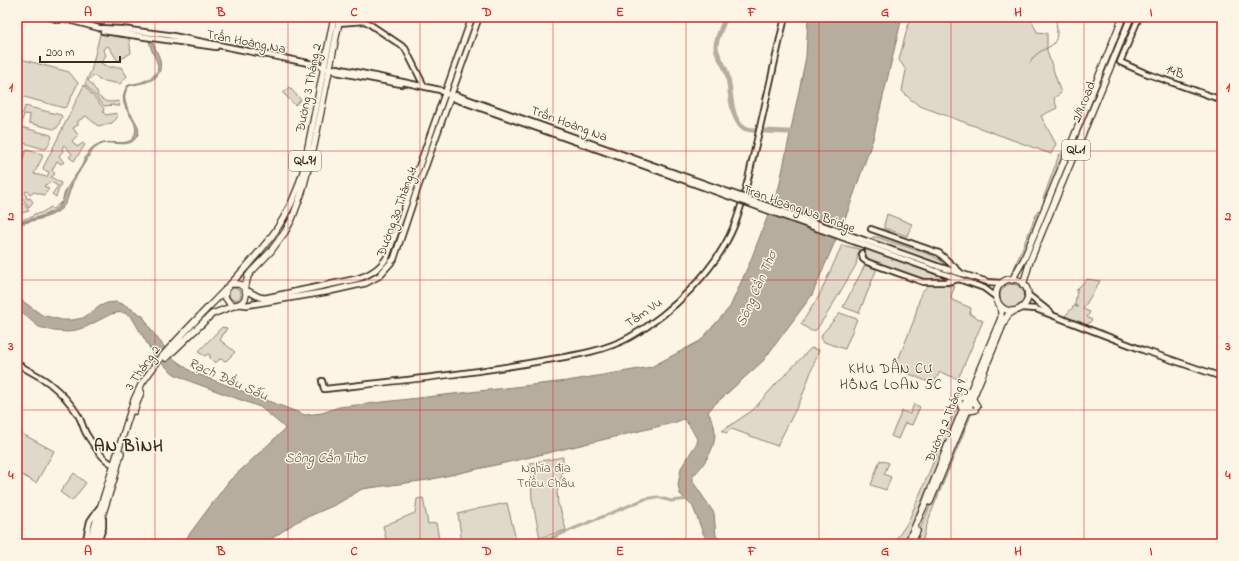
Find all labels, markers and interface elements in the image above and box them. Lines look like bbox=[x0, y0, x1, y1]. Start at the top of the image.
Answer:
text: A bbox=[84, 3, 92, 22]
text: B bbox=[216, 3, 226, 22]
text: C bbox=[350, 3, 358, 22]
text: D bbox=[481, 3, 492, 22]
text: E bbox=[616, 3, 624, 22]
text: F bbox=[747, 3, 757, 22]
text: G bbox=[881, 3, 889, 22]
text: H bbox=[1014, 3, 1022, 22]
text: I bbox=[1149, 3, 1153, 22]
street label: Trần Hoàng Na bbox=[205, 25, 287, 60]
scale bar bbox=[40, 38, 120, 64]
street label: Đường 3 Tháng 2 bbox=[291, 41, 328, 135]
text: 200 m bbox=[46, 44, 75, 62]
street label: 14B bbox=[1163, 60, 1187, 84]
text: 1 bbox=[9, 78, 14, 97]
street label: 2/9 road bbox=[1067, 78, 1101, 125]
text: 1 bbox=[1226, 78, 1231, 97]
street label: Trần Hoàng Na bbox=[528, 101, 610, 148]
road number: QL.1 bbox=[1062, 140, 1090, 160]
road number: QL.91 bbox=[289, 151, 321, 171]
street label: Đường 30 Tháng 4 bbox=[372, 164, 423, 261]
street label: Tran Hoang Na Bridge bbox=[740, 180, 858, 239]
text: 2 bbox=[7, 207, 15, 226]
text: 2 bbox=[1224, 207, 1232, 226]
water label: Sông Cần Thơ bbox=[731, 246, 784, 330]
street label: Tầm Vu bbox=[622, 293, 666, 333]
text: 3 bbox=[7, 337, 14, 356]
text: 3 bbox=[1224, 337, 1231, 356]
street label: 3 Tháng 2 bbox=[121, 341, 166, 395]
water label: Rạch Đầu Sấu bbox=[185, 353, 271, 407]
district label: KHU DÂN CƯ HỒNG LOAN 5C bbox=[840, 358, 942, 396]
street label: Đường 2 Tháng 9 bbox=[920, 376, 972, 467]
district label: AN BÌNH bbox=[94, 434, 164, 459]
water label: Sông Cần Thơ bbox=[285, 448, 367, 469]
park label: Nghĩa địa Triều Châu bbox=[517, 459, 575, 493]
text: 4 bbox=[7, 466, 14, 485]
text: 4 bbox=[1224, 466, 1231, 485]
text: A bbox=[84, 542, 92, 561]
text: B bbox=[216, 542, 226, 561]
text: C bbox=[350, 542, 358, 561]
text: D bbox=[481, 542, 492, 561]
text: E bbox=[616, 542, 624, 561]
text: F bbox=[747, 542, 757, 561]
text: G bbox=[881, 542, 889, 561]
text: H bbox=[1014, 542, 1022, 561]
text: I bbox=[1149, 542, 1153, 561]

